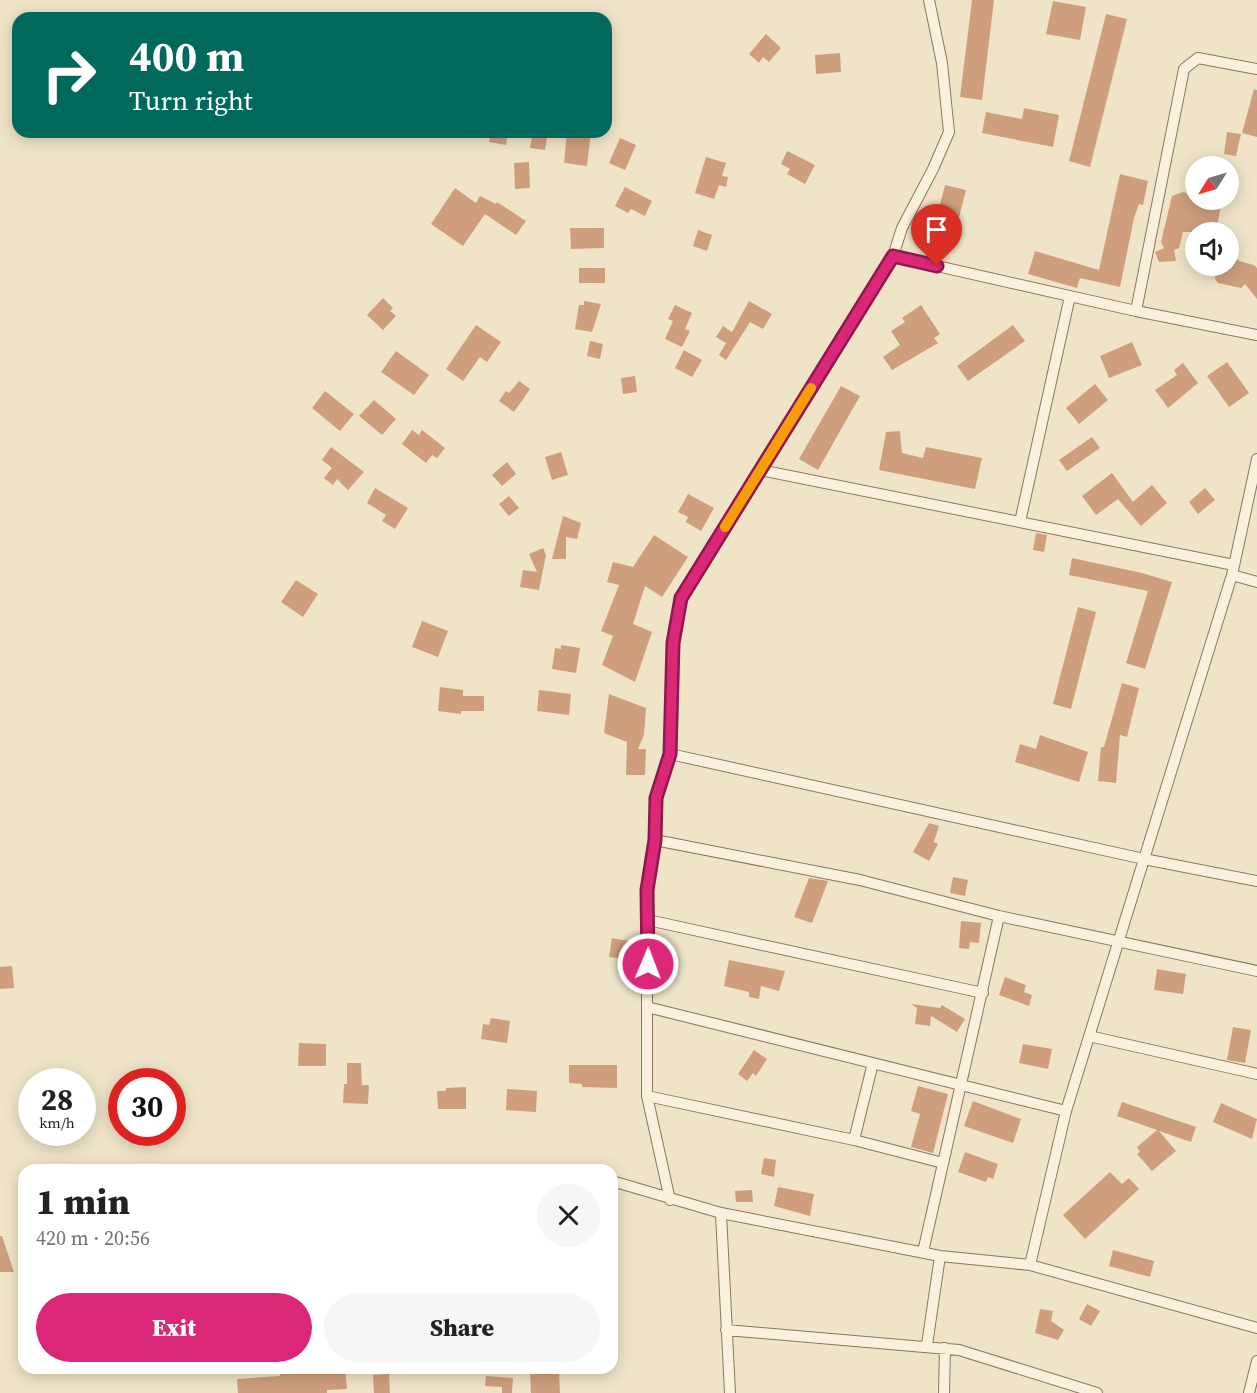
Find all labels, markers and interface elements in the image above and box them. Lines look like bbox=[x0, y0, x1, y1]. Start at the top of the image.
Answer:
text: 400 m bbox=[129, 27, 244, 85]
icon: right bbox=[30, 36, 108, 114]
text: Turn right bbox=[129, 82, 253, 119]
north arrow bbox=[1185, 156, 1239, 210]
map controls bbox=[1185, 156, 1239, 276]
pin bbox=[911, 204, 962, 266]
icon: arrive bbox=[920, 213, 953, 246]
button: sound bbox=[1185, 222, 1239, 276]
position arrow bbox=[616, 932, 680, 996]
speed limit sign: 30 bbox=[108, 1068, 186, 1146]
text: 28 bbox=[41, 1079, 73, 1120]
text: km/h bbox=[39, 1112, 75, 1133]
text: 1 min bbox=[36, 1177, 130, 1226]
button: close bbox=[537, 1184, 600, 1247]
text: 420 m · 20:56 bbox=[36, 1224, 150, 1252]
button: Exit bbox=[36, 1293, 312, 1362]
button: Share bbox=[324, 1293, 600, 1362]

